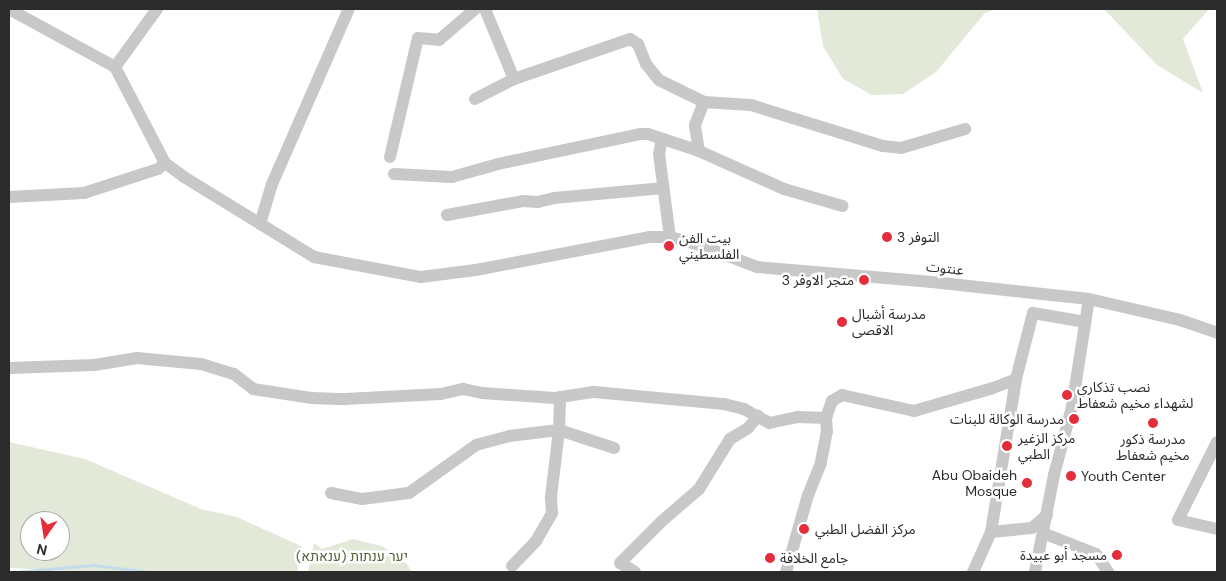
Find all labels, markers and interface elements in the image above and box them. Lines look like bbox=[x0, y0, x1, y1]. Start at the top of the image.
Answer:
place label: التوفر 3 bbox=[897, 229, 940, 245]
place label: بيت الفن الفلسطيني bbox=[679, 230, 739, 262]
marker: التوفر 3 bbox=[881, 231, 893, 243]
marker: بيت الفن الفلسطيني bbox=[663, 240, 675, 252]
street label: عنتوت bbox=[925, 258, 965, 278]
place label: متجر الاوفر 3 bbox=[782, 272, 854, 288]
marker: متجر الاوفر 3 bbox=[858, 274, 870, 286]
place label: مدرسة أشبال الاقصى bbox=[852, 306, 926, 338]
marker: مدرسة أشبال الاقصى bbox=[836, 316, 848, 328]
place label: نصب تذكاري لشهداء مخيم شعفاط bbox=[1077, 379, 1193, 412]
marker: نصب تذكاري لشهداء مخيم شعفاط bbox=[1061, 389, 1073, 401]
place label: مدرسة الوكالة للبنات bbox=[950, 411, 1064, 427]
marker: مدرسة الوكالة للبنات bbox=[1068, 413, 1080, 425]
marker: مدرسة ذكور مخيم شعفاط bbox=[1147, 417, 1159, 429]
place label: مركز الزغير الطبي bbox=[1018, 430, 1075, 462]
place label: مدرسة ذكور مخيم شعفاط bbox=[1116, 431, 1190, 464]
marker: مركز الزغير الطبي bbox=[1000, 439, 1014, 453]
place label: Abu Obaideh Mosque bbox=[932, 467, 1017, 500]
place label: Youth Center bbox=[1081, 468, 1166, 484]
marker: Youth Center bbox=[1065, 470, 1077, 482]
marker: Abu Obaideh Mosque bbox=[1021, 477, 1033, 489]
north arrow bbox=[20, 511, 70, 561]
place label: مركز الفضل الطبي bbox=[815, 521, 916, 537]
marker: مركز الفضل الطبي bbox=[797, 522, 811, 536]
text: N bbox=[35, 540, 49, 560]
place label: مسجد أبو عبيدة bbox=[1020, 547, 1107, 563]
park label: יער ענתות (ענאתא) bbox=[296, 548, 408, 564]
marker: مسجد أبو عبيدة bbox=[1111, 549, 1123, 561]
place label: جامع الخلافة bbox=[780, 550, 848, 566]
marker: جامع الخلافة bbox=[764, 552, 776, 564]

